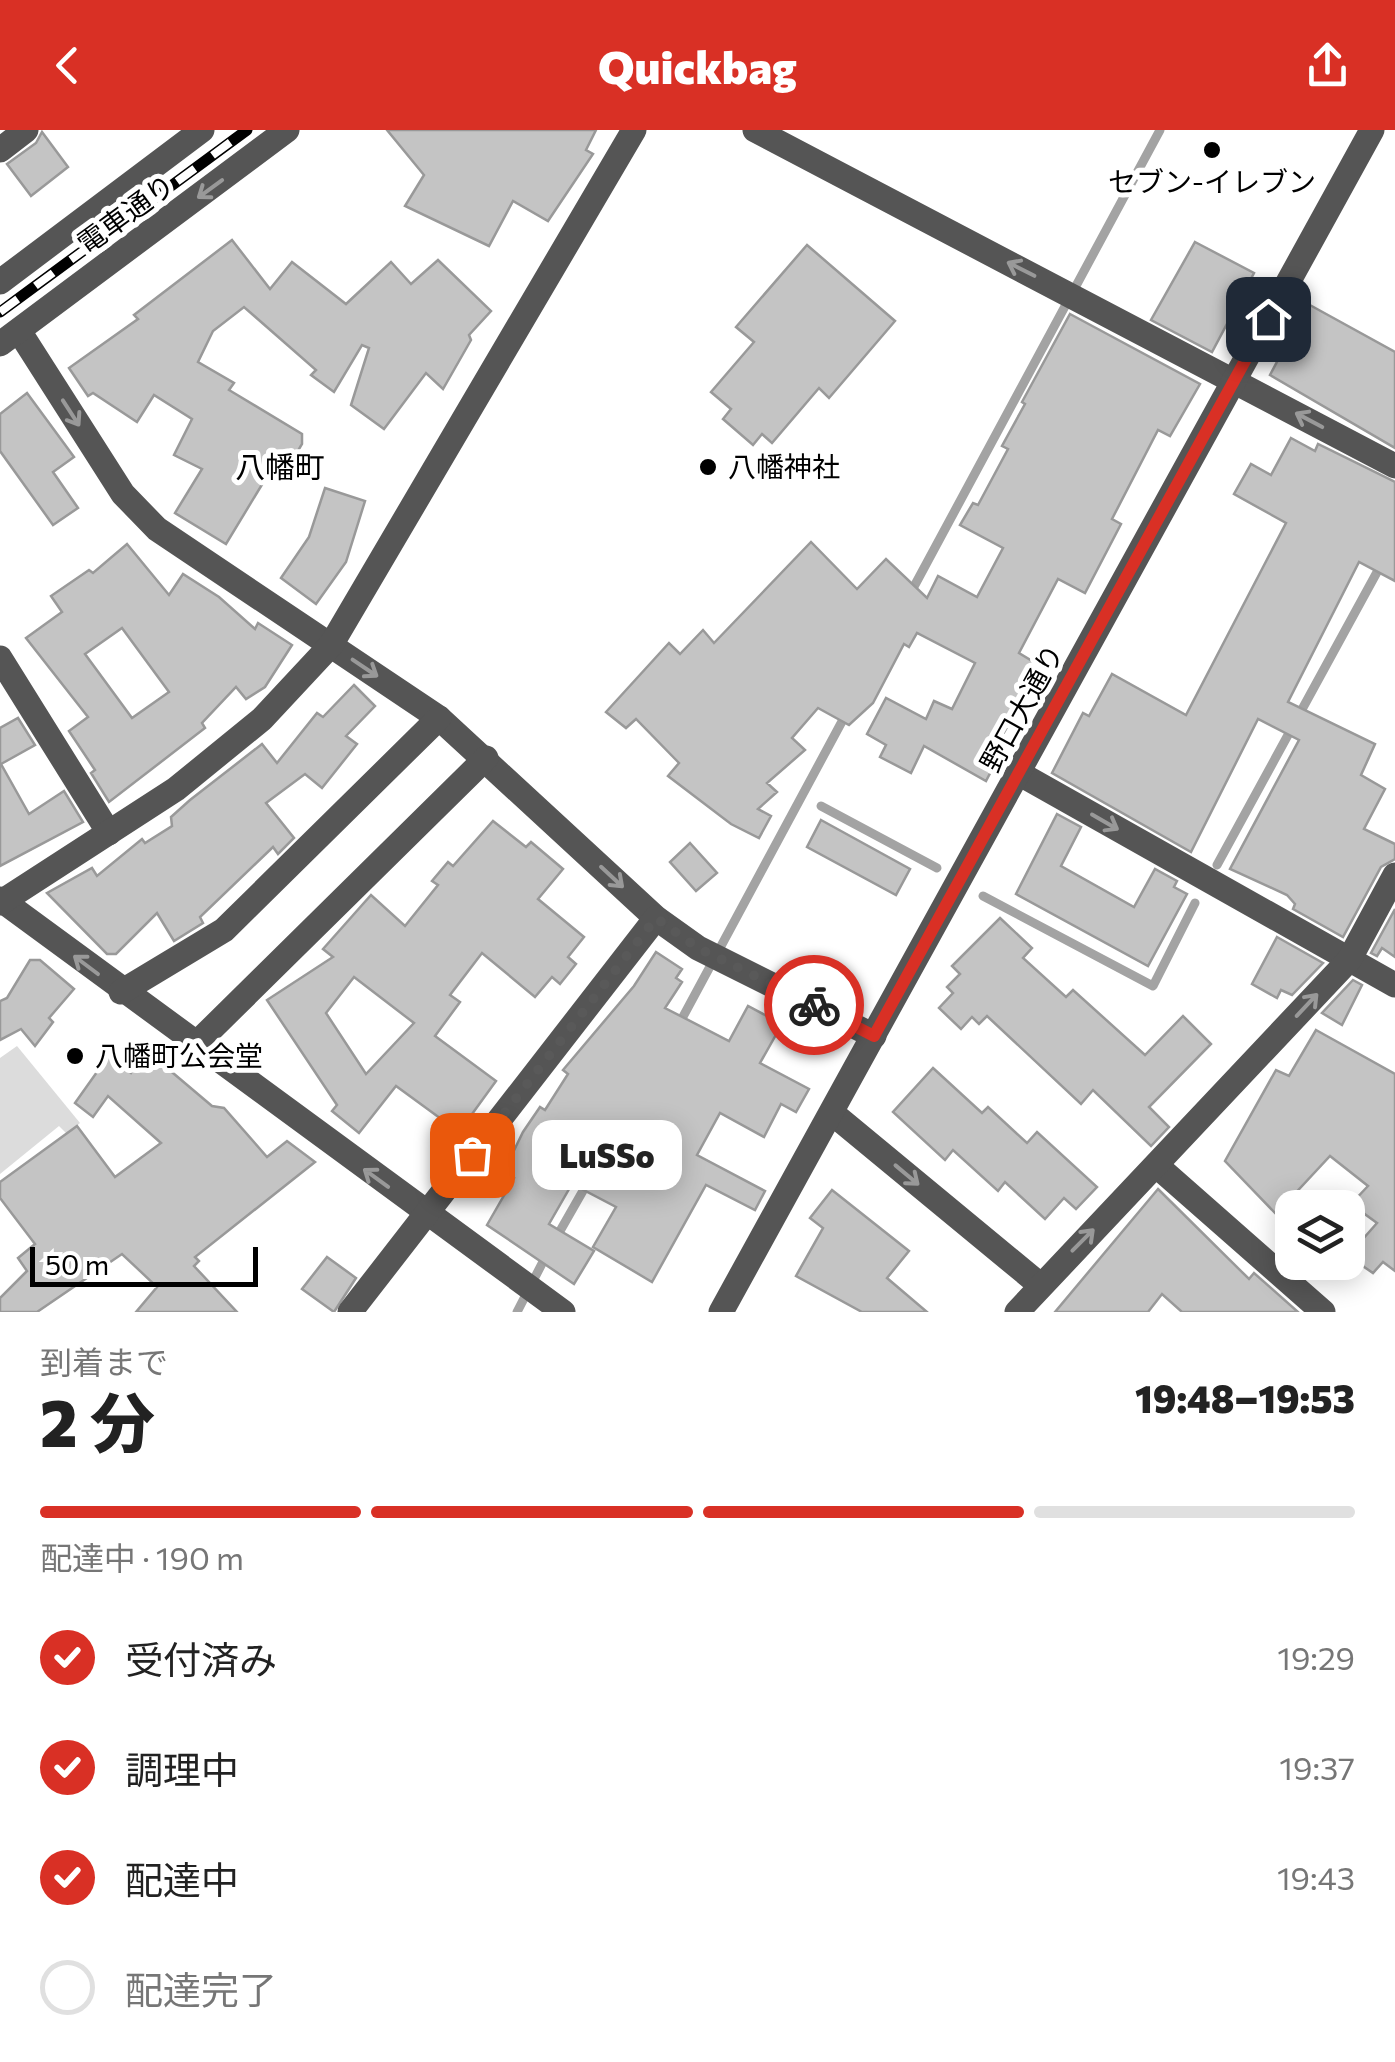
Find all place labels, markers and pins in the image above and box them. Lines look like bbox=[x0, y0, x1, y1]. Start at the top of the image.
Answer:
marker: セブン-イレブン bbox=[1201, 139, 1223, 161]
place label: セブン-イレブン bbox=[1108, 164, 1316, 198]
pin bbox=[1226, 277, 1311, 362]
place label: 八幡神社 bbox=[728, 449, 840, 483]
marker: 八幡神社 bbox=[697, 456, 719, 478]
place label: 八幡町公会堂 bbox=[95, 1038, 263, 1072]
marker: 八幡町公会堂 bbox=[64, 1045, 86, 1067]
pin bbox=[430, 1113, 515, 1198]
callout: LuSSo bbox=[532, 1120, 682, 1190]

